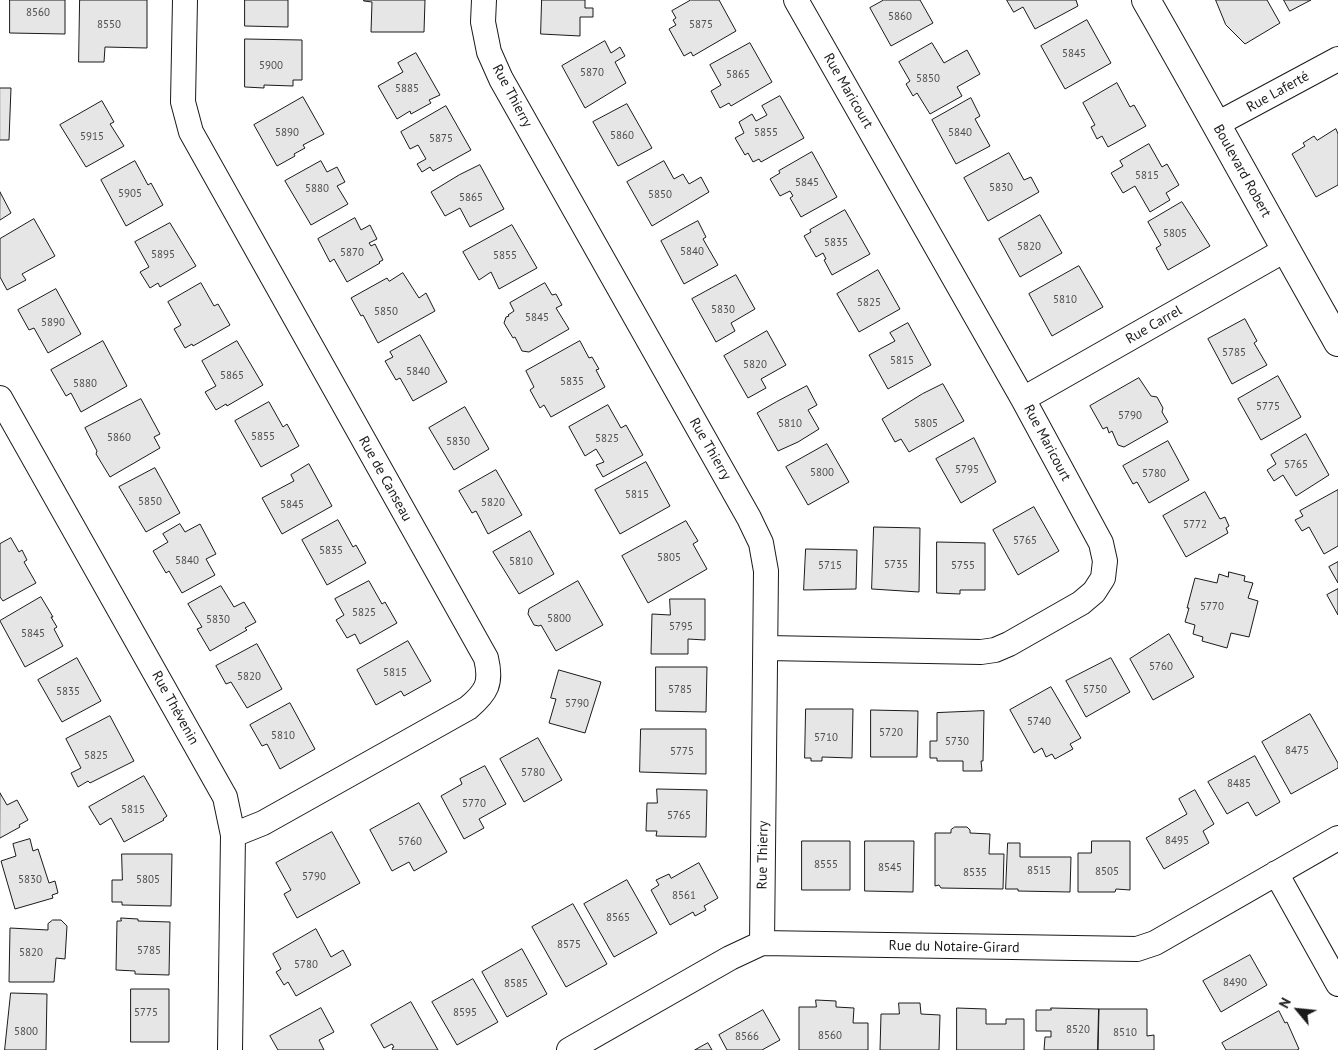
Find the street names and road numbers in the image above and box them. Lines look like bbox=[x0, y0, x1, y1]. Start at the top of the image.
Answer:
street label: Rue Maricourt bbox=[820, 50, 876, 132]
street label: Rue Thierry bbox=[488, 62, 536, 130]
street label: Rue Laferté bbox=[1244, 68, 1312, 116]
street label: Boulevard Robert bbox=[1210, 122, 1274, 220]
street label: Rue Carrel bbox=[1123, 302, 1185, 348]
street label: Rue Maricourt bbox=[1020, 402, 1074, 484]
street label: Rue Thierry bbox=[685, 415, 735, 483]
street label: Rue de Canseau bbox=[355, 433, 415, 525]
street label: Rue Thévenin bbox=[148, 668, 202, 748]
street label: Rue Thierry bbox=[754, 820, 772, 890]
street label: Rue du Notaire-Girard bbox=[888, 937, 1020, 957]

